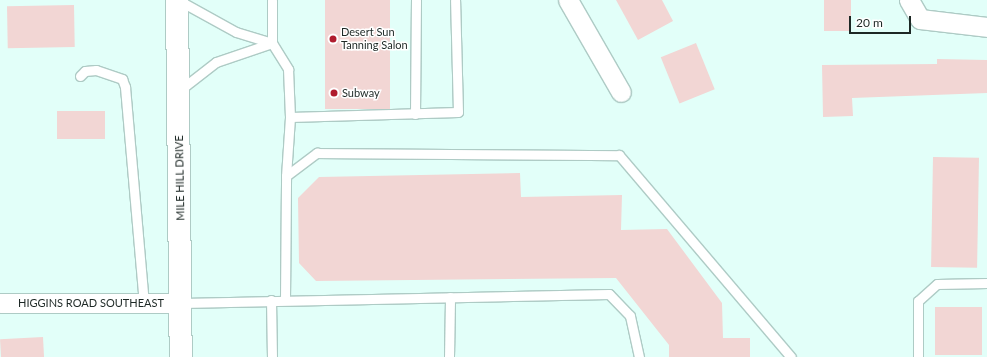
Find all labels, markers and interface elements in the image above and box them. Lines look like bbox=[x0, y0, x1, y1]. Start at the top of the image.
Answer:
scale bar bbox=[851, 8, 913, 34]
text: 20 m bbox=[856, 15, 883, 30]
place label: Desert Sun Tanning Salon bbox=[341, 26, 408, 52]
marker: Desert Sun Tanning Salon bbox=[328, 34, 338, 44]
place label: Subway bbox=[342, 86, 380, 100]
marker: Subway bbox=[329, 88, 339, 98]
street label: MILE HILL DRIVE bbox=[173, 135, 187, 221]
street label: HIGGINS ROAD SOUTHEAST bbox=[18, 296, 164, 310]

